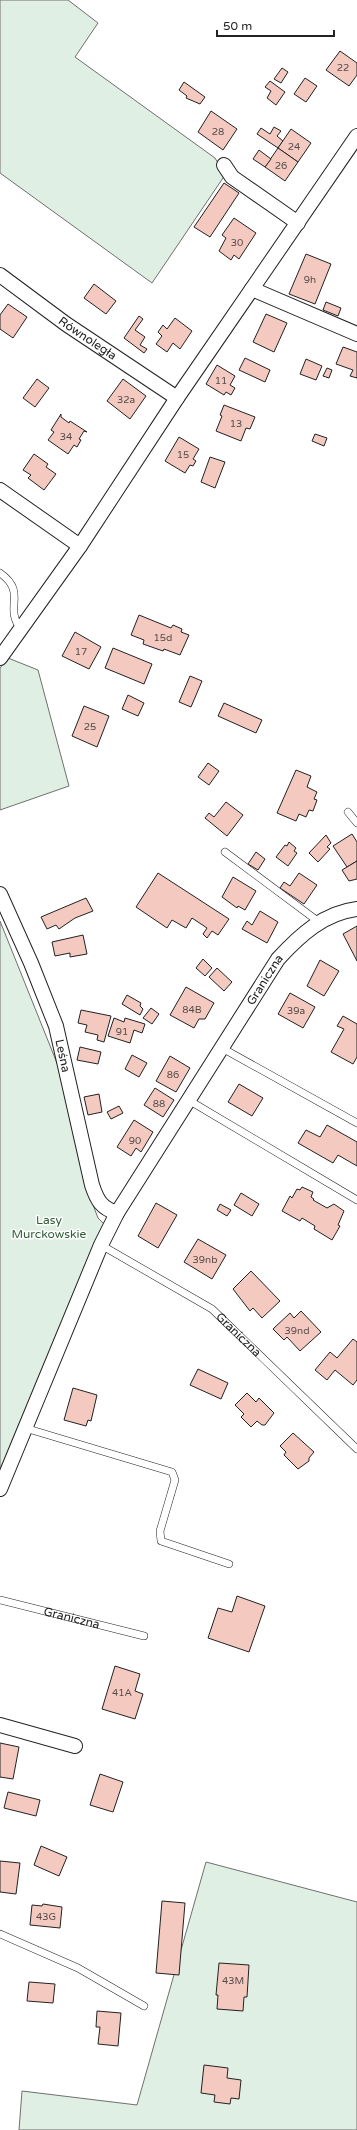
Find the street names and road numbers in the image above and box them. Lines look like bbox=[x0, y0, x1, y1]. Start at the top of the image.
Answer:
street label: Równoległa bbox=[56, 314, 119, 363]
street label: Graniczna bbox=[244, 951, 286, 1008]
street label: Leśna bbox=[52, 1038, 73, 1074]
street label: Graniczna bbox=[213, 1310, 264, 1360]
street label: Graniczna bbox=[42, 1604, 101, 1632]

